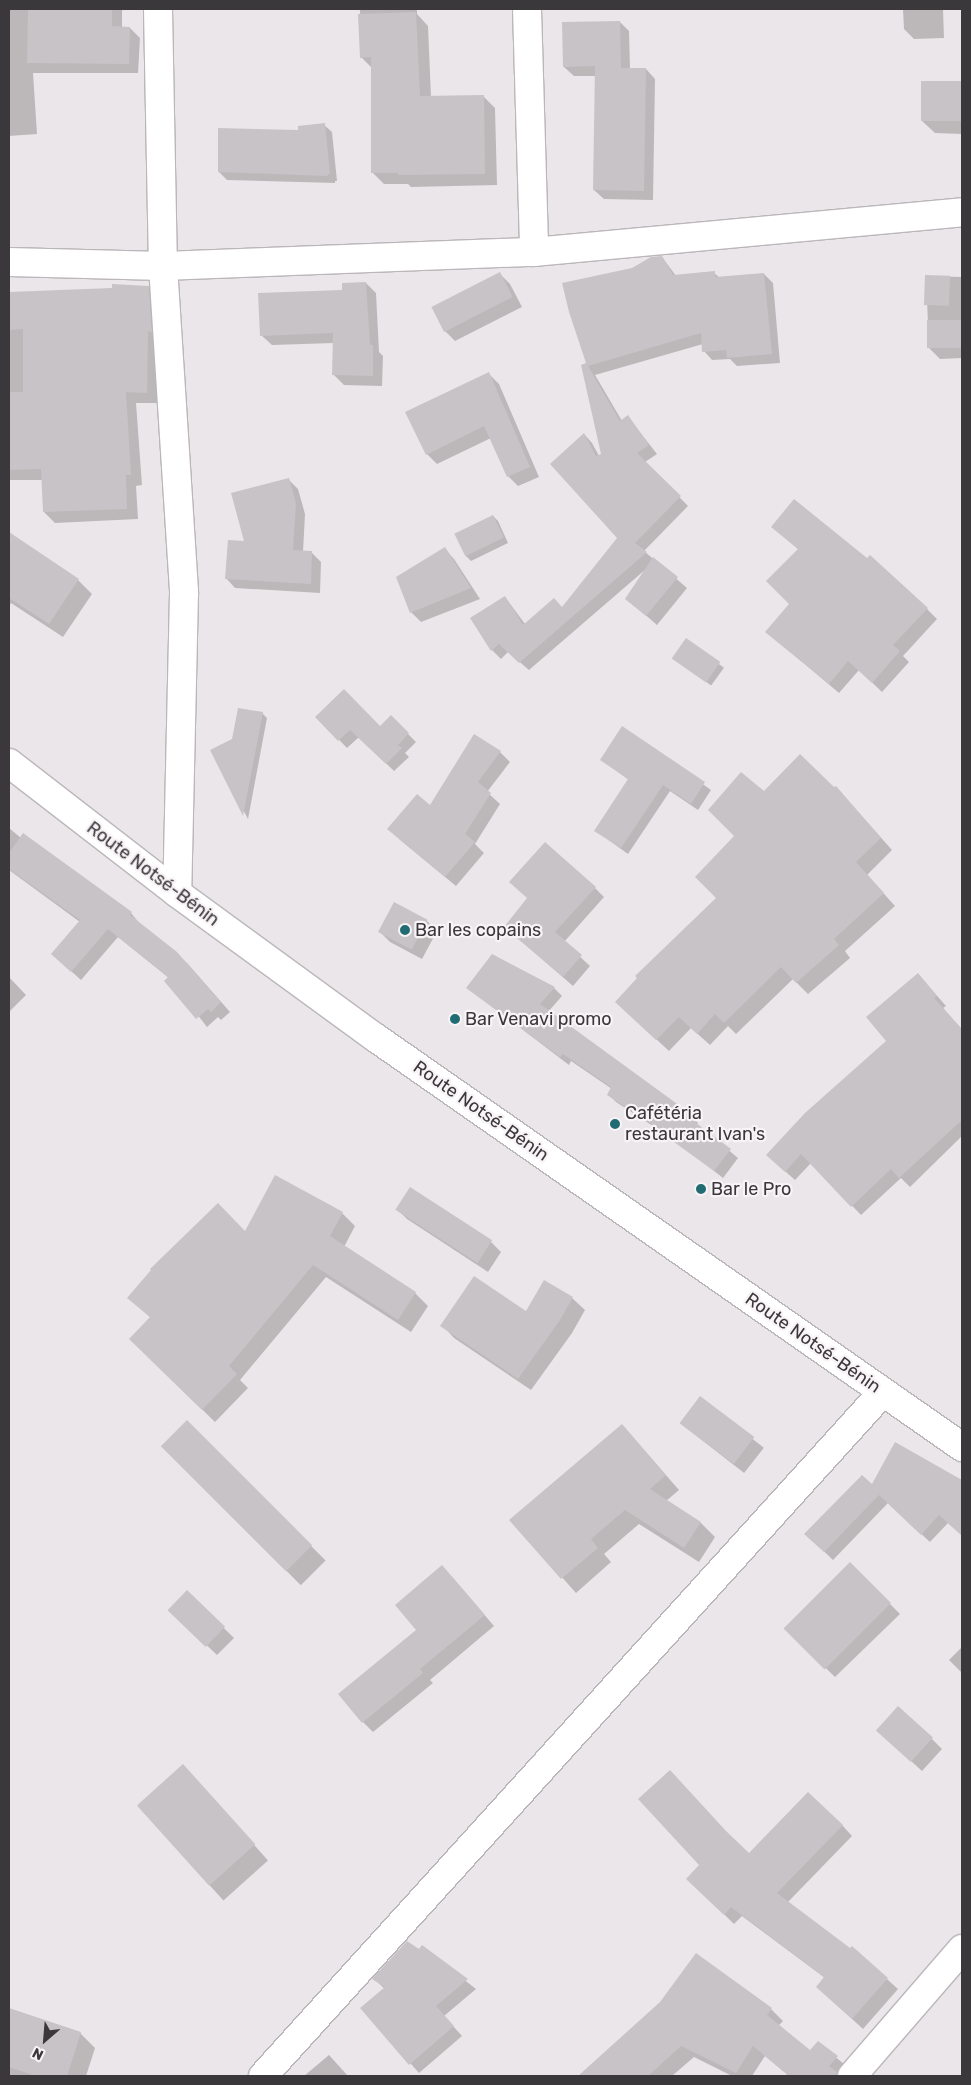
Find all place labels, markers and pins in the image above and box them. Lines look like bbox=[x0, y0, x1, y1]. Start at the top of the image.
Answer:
place label: Bar les copains bbox=[415, 919, 542, 941]
marker: Bar les copains bbox=[399, 924, 411, 936]
place label: Bar Venavi promo bbox=[465, 1008, 613, 1030]
marker: Bar Venavi promo bbox=[449, 1013, 461, 1025]
place label: Cafétéria restaurant Ivan's bbox=[625, 1103, 765, 1146]
marker: Cafétéria restaurant Ivan's bbox=[609, 1118, 621, 1130]
place label: Bar le Pro bbox=[711, 1178, 792, 1200]
marker: Bar le Pro bbox=[695, 1183, 707, 1195]

